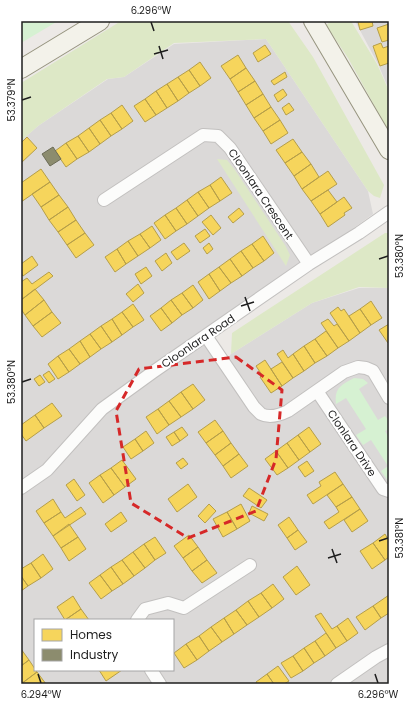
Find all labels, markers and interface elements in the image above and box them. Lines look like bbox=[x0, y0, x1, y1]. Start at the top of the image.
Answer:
text: 6.296°W bbox=[131, 3, 172, 18]
text: 53.379°N bbox=[4, 78, 19, 122]
street label: Cloonlara Crescent bbox=[225, 145, 297, 243]
text: 53.380°N bbox=[392, 234, 407, 278]
street label: Cloonlara Road bbox=[158, 310, 238, 372]
text: 53.380°N bbox=[4, 360, 19, 404]
street label: Clonlara Drive bbox=[324, 406, 380, 480]
text: 53.381°N bbox=[392, 518, 407, 558]
legend bbox=[34, 619, 174, 671]
text: Homes bbox=[70, 626, 112, 643]
text: Industry bbox=[70, 646, 119, 663]
text: 6.294°W bbox=[21, 687, 62, 702]
text: 6.296°W bbox=[358, 687, 399, 702]

